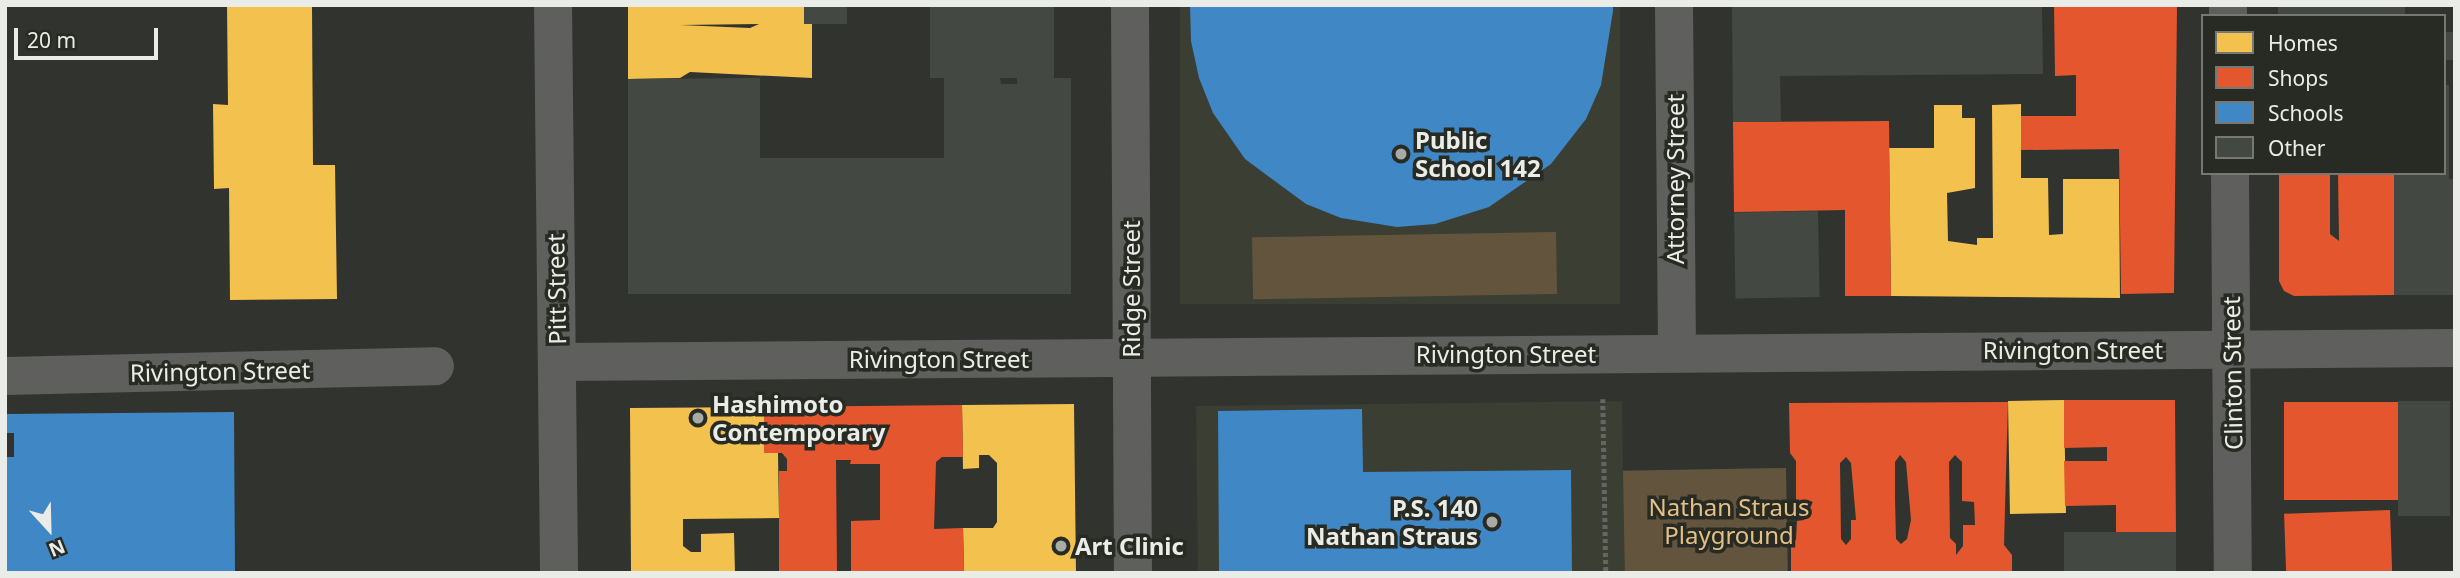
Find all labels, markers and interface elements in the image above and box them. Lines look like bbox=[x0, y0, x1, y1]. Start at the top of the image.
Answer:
scale bar bbox=[18, 14, 161, 58]
legend bbox=[2201, 14, 2446, 175]
text: 20 m bbox=[27, 26, 76, 54]
text: Homes bbox=[2268, 29, 2338, 57]
text: Shops bbox=[2268, 64, 2328, 92]
street label: Attorney Street bbox=[1661, 94, 1689, 264]
text: Schools bbox=[2268, 99, 2343, 127]
place label: Public School 142 bbox=[1415, 126, 1541, 182]
text: Other bbox=[2268, 134, 2325, 162]
marker: Public School 142 bbox=[1393, 146, 1409, 162]
street label: Ridge Street bbox=[1117, 220, 1145, 358]
street label: Pitt Street bbox=[541, 233, 571, 345]
street label: Clinton Street bbox=[2216, 296, 2248, 450]
street label: Rivington Street bbox=[1983, 336, 2163, 364]
street label: Rivington Street bbox=[1416, 340, 1596, 368]
street label: Rivington Street bbox=[849, 345, 1029, 373]
street label: Rivington Street bbox=[130, 355, 310, 387]
place label: Hashimoto Contemporary bbox=[712, 390, 885, 446]
marker: Hashimoto Contemporary bbox=[690, 410, 706, 426]
park label: Nathan Straus Playground bbox=[1649, 493, 1809, 549]
north arrow bbox=[14, 494, 84, 564]
place label: P.S. 140 Nathan Straus bbox=[1306, 494, 1478, 550]
marker: P.S. 140 Nathan Straus bbox=[1484, 514, 1500, 530]
place label: Art Clinic bbox=[1075, 532, 1184, 560]
text: N bbox=[45, 534, 69, 563]
marker: Art Clinic bbox=[1053, 538, 1069, 554]

